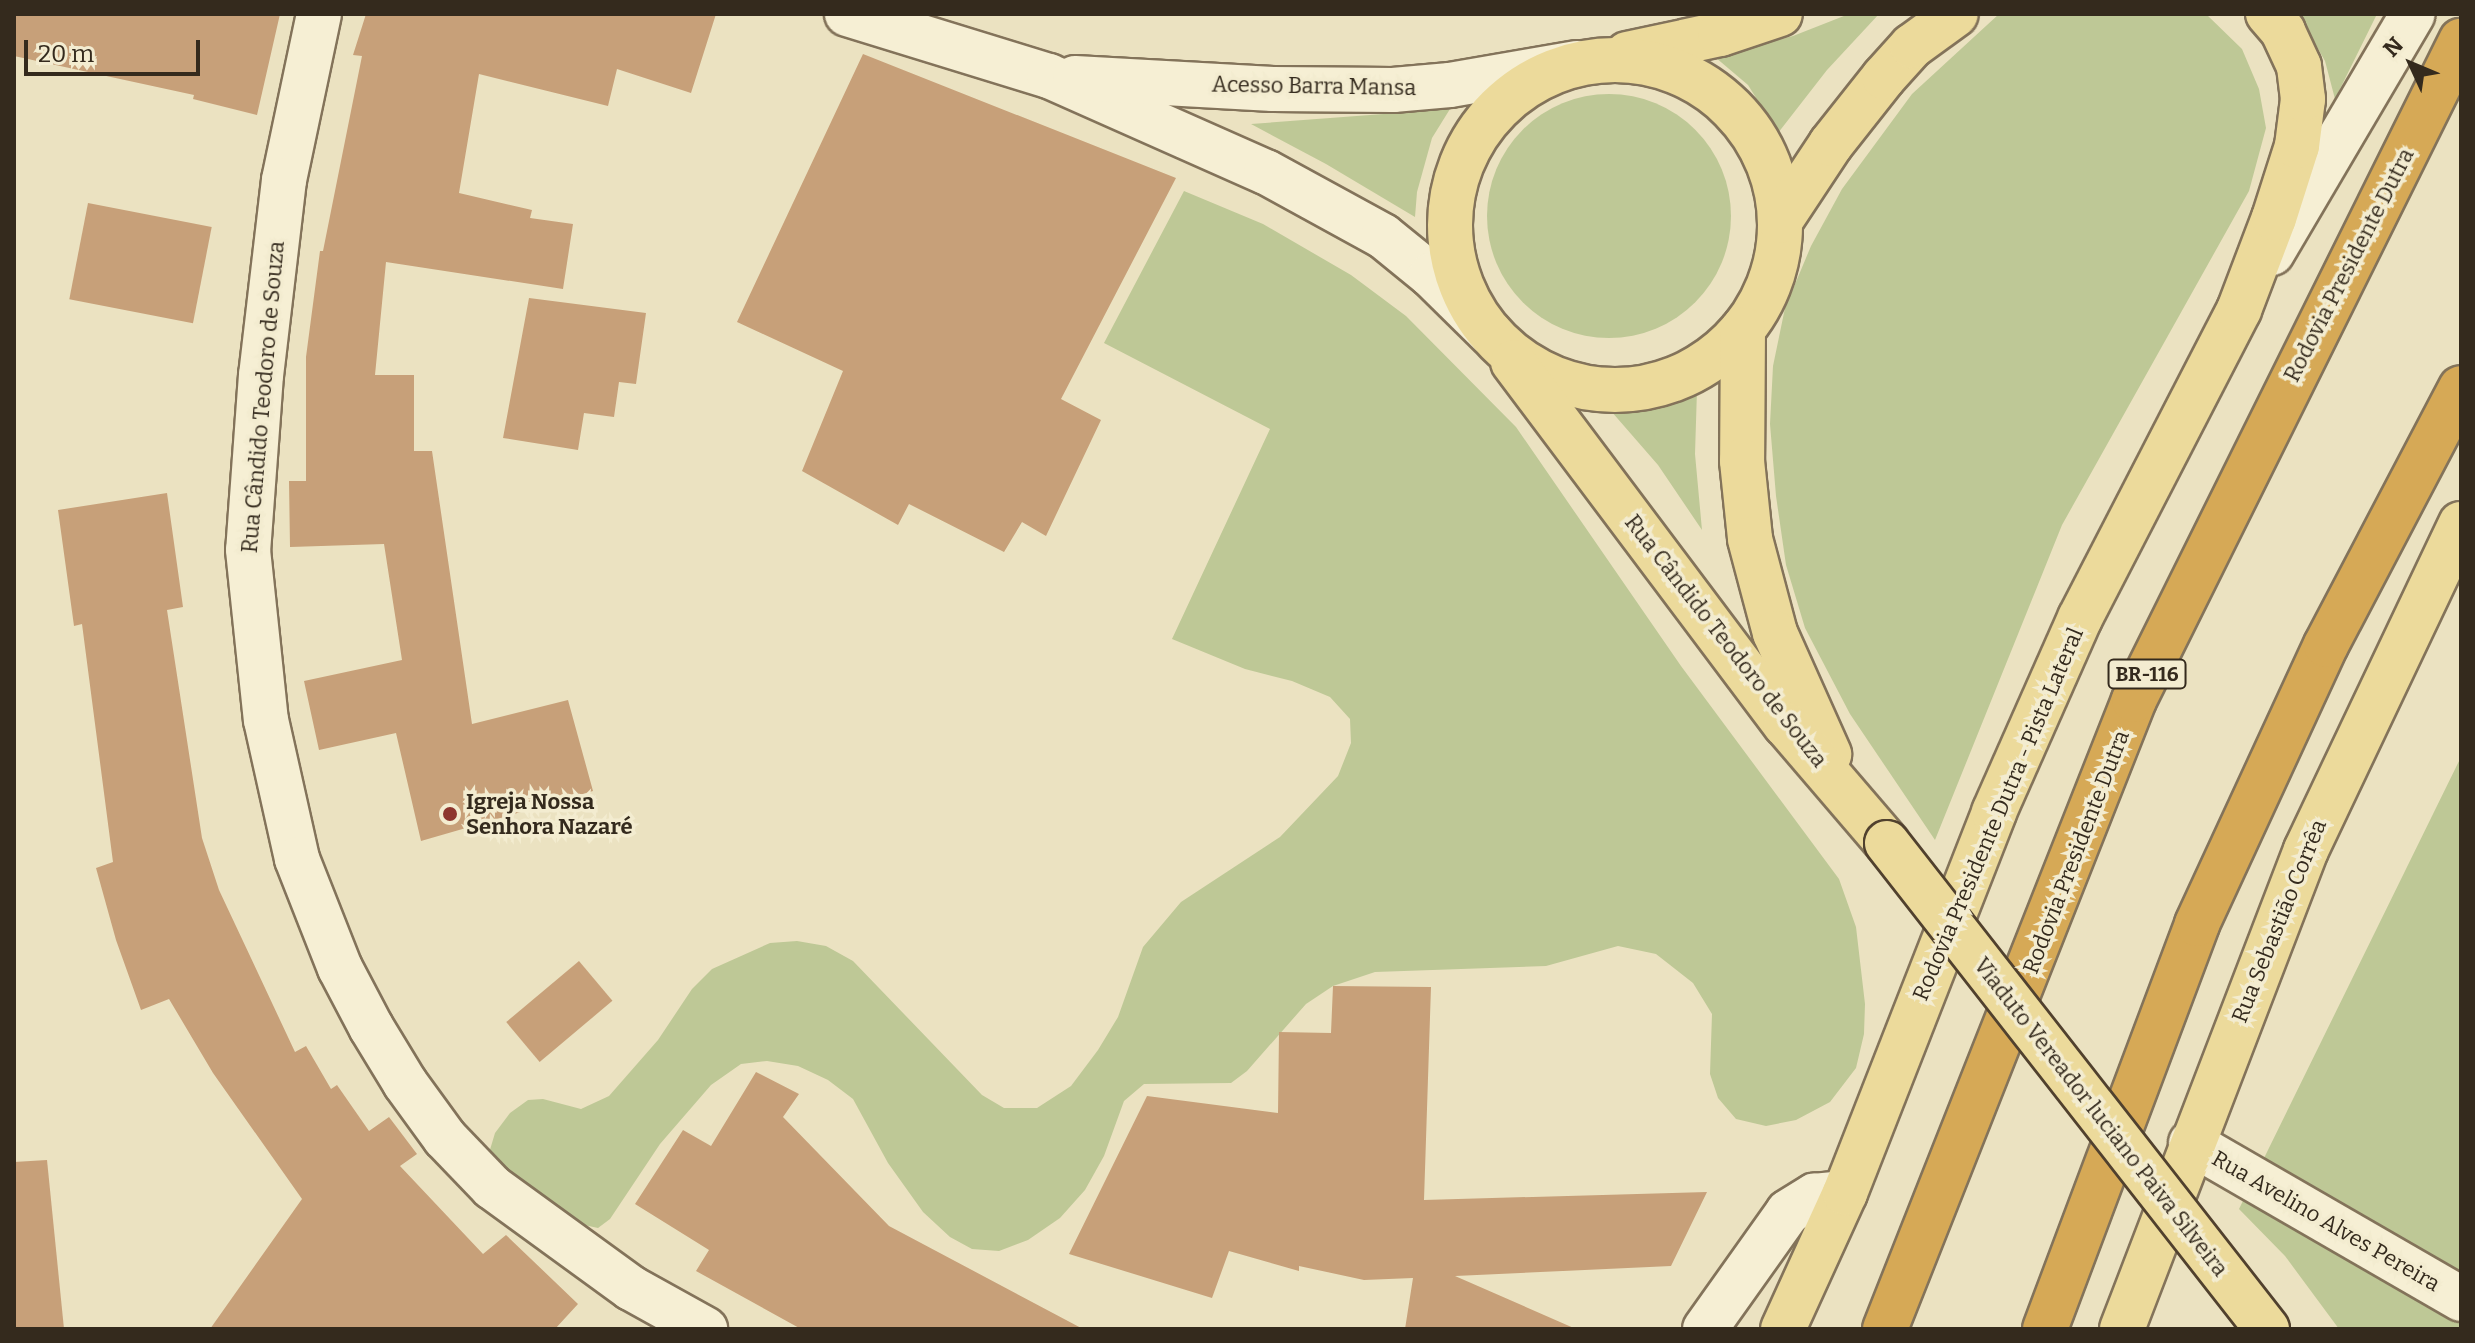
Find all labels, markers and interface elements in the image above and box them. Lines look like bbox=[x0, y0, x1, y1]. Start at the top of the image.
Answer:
scale bar bbox=[28, 24, 204, 74]
north arrow bbox=[2371, 24, 2451, 104]
text: N bbox=[2378, 31, 2409, 62]
text: 20 m bbox=[38, 40, 94, 68]
street label: Acesso Barra Mansa bbox=[1212, 71, 1416, 101]
street label: Rodovia Presidente Dutra bbox=[2279, 144, 2419, 386]
street label: Rua Cândido Teodoro de Souza bbox=[236, 240, 290, 554]
street label: Rua Cândido Teodoro de Souza bbox=[1619, 510, 1833, 772]
street label: Rodovia Presidente Dutra - Pista Lateral bbox=[1907, 624, 2089, 1004]
road number: BR-116 bbox=[2107, 658, 2187, 690]
street label: Rodovia Presidente Dutra bbox=[2017, 727, 2135, 977]
place label: Igreja Nossa Senhora Nazaré bbox=[466, 788, 632, 840]
marker: Igreja Nossa Senhora Nazaré bbox=[441, 805, 459, 823]
street label: Rua Sebastião Corrêa bbox=[2226, 816, 2332, 1026]
street label: Viaduto Vereador luciano Paiva Silveira bbox=[1968, 952, 2234, 1282]
street label: Rua Avelino Alves Pereira bbox=[2207, 1145, 2445, 1297]

